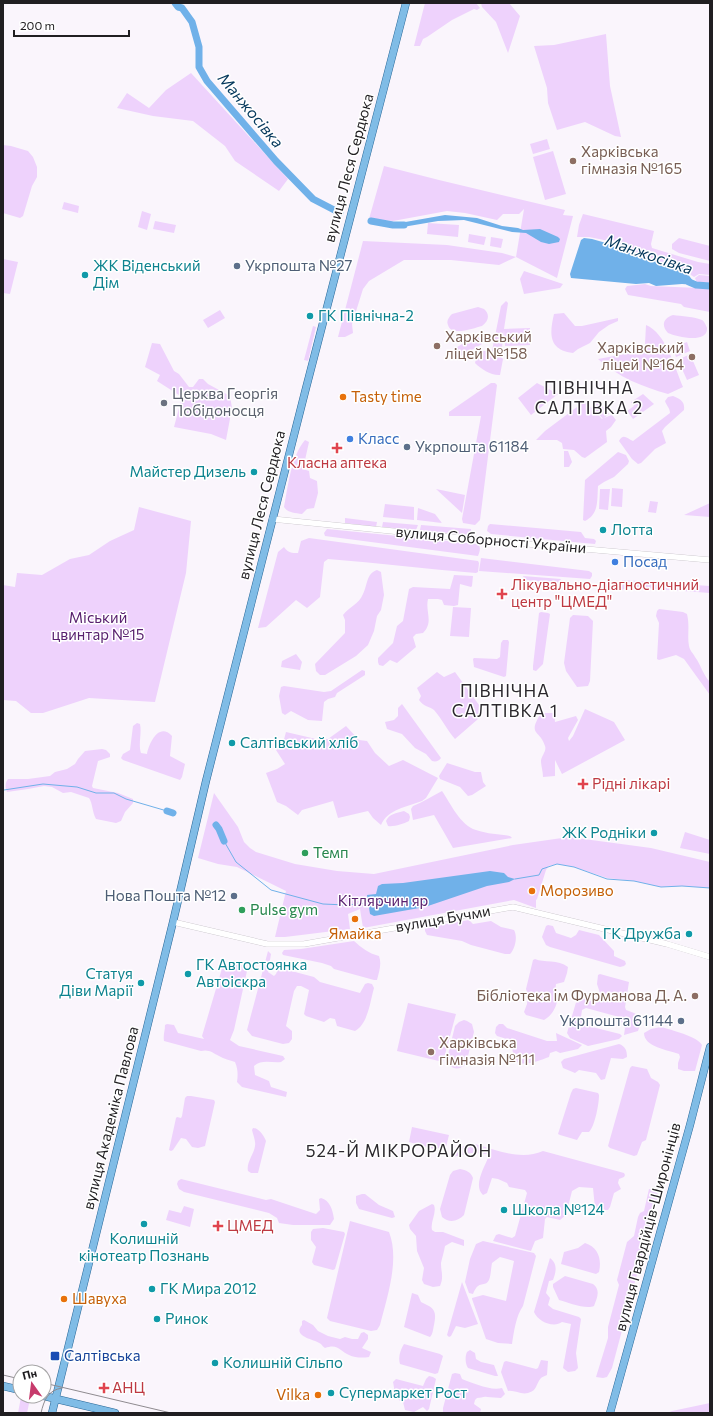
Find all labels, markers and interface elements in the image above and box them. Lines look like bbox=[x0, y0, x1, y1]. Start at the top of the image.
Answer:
scale bar bbox=[14, 12, 129, 38]
text: 200 m bbox=[20, 18, 55, 32]
water label: Манжосівка bbox=[215, 68, 288, 151]
street label: вулиця Леся Сердюка bbox=[320, 91, 377, 244]
place label: Харківська гімназія №165 bbox=[581, 142, 682, 177]
marker: Харківська гімназія №165 bbox=[568, 156, 578, 166]
water label: Манжосівка bbox=[603, 230, 696, 277]
place label: ЖК Віденський Дім bbox=[93, 256, 201, 291]
place label: Укрпошта №27 bbox=[245, 256, 353, 274]
marker: Укрпошта №27 bbox=[232, 261, 242, 271]
marker: ЖК Віденський Дім bbox=[80, 270, 90, 280]
place label: ГК Північна-2 bbox=[318, 306, 414, 324]
marker: ГК Північна-2 bbox=[305, 311, 315, 321]
place label: Харківський ліцей №158 bbox=[445, 327, 532, 362]
place label: Харківський ліцей №164 bbox=[597, 338, 684, 373]
marker: Харківський ліцей №158 bbox=[432, 341, 442, 351]
marker: Харківський ліцей №164 bbox=[687, 352, 697, 362]
district label: ПІВНІЧНА САЛТІВКА 2 bbox=[535, 377, 643, 418]
place label: Церква Георгія Побідоносця bbox=[172, 384, 278, 419]
place label: Tasty time bbox=[351, 387, 422, 405]
marker: Tasty time bbox=[338, 392, 348, 402]
marker: Церква Георгія Побідоносця bbox=[159, 398, 169, 408]
street label: вулиця Леся Сердюка bbox=[234, 428, 288, 581]
place label: Класс bbox=[358, 429, 399, 447]
marker: Класс bbox=[345, 434, 355, 444]
place label: Укрпошта 61184 bbox=[415, 437, 529, 455]
marker: Укрпошта 61184 bbox=[402, 442, 412, 452]
marker: Класна аптека bbox=[332, 443, 342, 453]
place label: Класна аптека bbox=[287, 453, 387, 471]
place label: Майстер Дизель bbox=[130, 462, 246, 480]
marker: Майстер Дизель bbox=[249, 467, 259, 477]
place label: Лотта bbox=[611, 520, 653, 538]
street label: вулиця Соборності України bbox=[395, 522, 587, 556]
marker: Лотта bbox=[598, 525, 608, 535]
place label: Посад bbox=[623, 552, 667, 570]
marker: Посад bbox=[610, 557, 620, 567]
place label: Лікувально-діагностичний центр "ЦМЕД" bbox=[511, 575, 699, 610]
marker: Лікувально-діагностичний центр "ЦМЕД" bbox=[496, 588, 508, 600]
park label: Міський цвинтар №15 bbox=[52, 608, 144, 643]
district label: ПІВНІЧНА САЛТІВКА 1 bbox=[452, 680, 558, 721]
place label: Салтівський хліб bbox=[240, 733, 358, 751]
marker: Салтівський хліб bbox=[227, 738, 237, 748]
place label: Рідні лікарі bbox=[592, 774, 670, 792]
marker: Рідні лікарі bbox=[577, 778, 589, 790]
place label: ЖК Родніки bbox=[562, 823, 646, 841]
marker: ЖК Родніки bbox=[649, 828, 659, 838]
place label: Темп bbox=[313, 843, 349, 861]
marker: Темп bbox=[300, 848, 310, 858]
place label: Морозиво bbox=[540, 881, 614, 899]
place label: Нова Пошта №12 bbox=[105, 886, 226, 904]
marker: Морозиво bbox=[527, 886, 537, 896]
marker: Нова Пошта №12 bbox=[229, 891, 239, 901]
park label: Кітлярчин яр bbox=[338, 891, 428, 909]
place label: Pulse gym bbox=[250, 900, 318, 918]
street label: вулиця Бучми bbox=[394, 901, 492, 935]
marker: Pulse gym bbox=[237, 905, 247, 915]
marker: Ямайка bbox=[350, 914, 360, 924]
place label: Ямайка bbox=[329, 924, 381, 942]
place label: ГК Дружба bbox=[603, 924, 681, 942]
marker: ГК Дружба bbox=[684, 929, 694, 939]
place label: ГК Автостоянка Автоіскра bbox=[196, 955, 307, 990]
place label: Статуя Діви Марії bbox=[59, 964, 134, 999]
marker: ГК Автостоянка Автоіскра bbox=[183, 969, 193, 979]
marker: Статуя Діви Марії bbox=[136, 978, 146, 988]
place label: Бібліотека iм Фурманова Д. А. bbox=[476, 986, 687, 1004]
marker: Бібліотека iм Фурманова Д. А. bbox=[690, 991, 700, 1001]
place label: Укрпошта 61144 bbox=[559, 1011, 673, 1029]
marker: Укрпошта 61144 bbox=[676, 1016, 686, 1026]
street label: вулиця Академіка Павлова bbox=[79, 1024, 142, 1211]
place label: Харківська гімназія №111 bbox=[439, 1033, 535, 1068]
marker: Харківська гімназія №111 bbox=[426, 1047, 436, 1057]
street label: вулиця Гвардійців-Широнінців bbox=[610, 1120, 684, 1333]
district label: 524-Й МІКРОРАЙОН bbox=[306, 1140, 492, 1161]
place label: Школа №124 bbox=[512, 1200, 605, 1218]
marker: Школа №124 bbox=[499, 1205, 509, 1215]
place label: ЦМЕД bbox=[227, 1216, 274, 1234]
marker: Колишній кінотеатр Познань bbox=[139, 1219, 149, 1229]
marker: ЦМЕД bbox=[212, 1220, 224, 1232]
place label: Колишній кінотеатр Познань bbox=[79, 1229, 210, 1264]
place label: ГК Мира 2012 bbox=[160, 1279, 257, 1297]
marker: ГК Мира 2012 bbox=[147, 1284, 157, 1294]
place label: Шавуха bbox=[72, 1289, 127, 1307]
marker: Шавуха bbox=[59, 1294, 69, 1304]
place label: Ринок bbox=[165, 1309, 209, 1327]
marker: Ринок bbox=[152, 1314, 162, 1324]
place label: Салтівська bbox=[64, 1346, 141, 1364]
marker: Салтівська bbox=[49, 1350, 61, 1362]
place label: Колишній Сільпо bbox=[223, 1353, 343, 1371]
marker: Колишній Сільпо bbox=[210, 1358, 220, 1368]
north arrow bbox=[12, 1364, 52, 1404]
text: Пн bbox=[21, 1366, 38, 1382]
place label: АНЦ bbox=[112, 1378, 146, 1396]
marker: АНЦ bbox=[99, 1383, 109, 1393]
place label: Супермаркет Рост bbox=[339, 1383, 467, 1401]
place label: Vilka bbox=[276, 1385, 310, 1403]
marker: Супермаркет Рост bbox=[326, 1388, 336, 1398]
marker: Vilka bbox=[313, 1390, 323, 1400]

